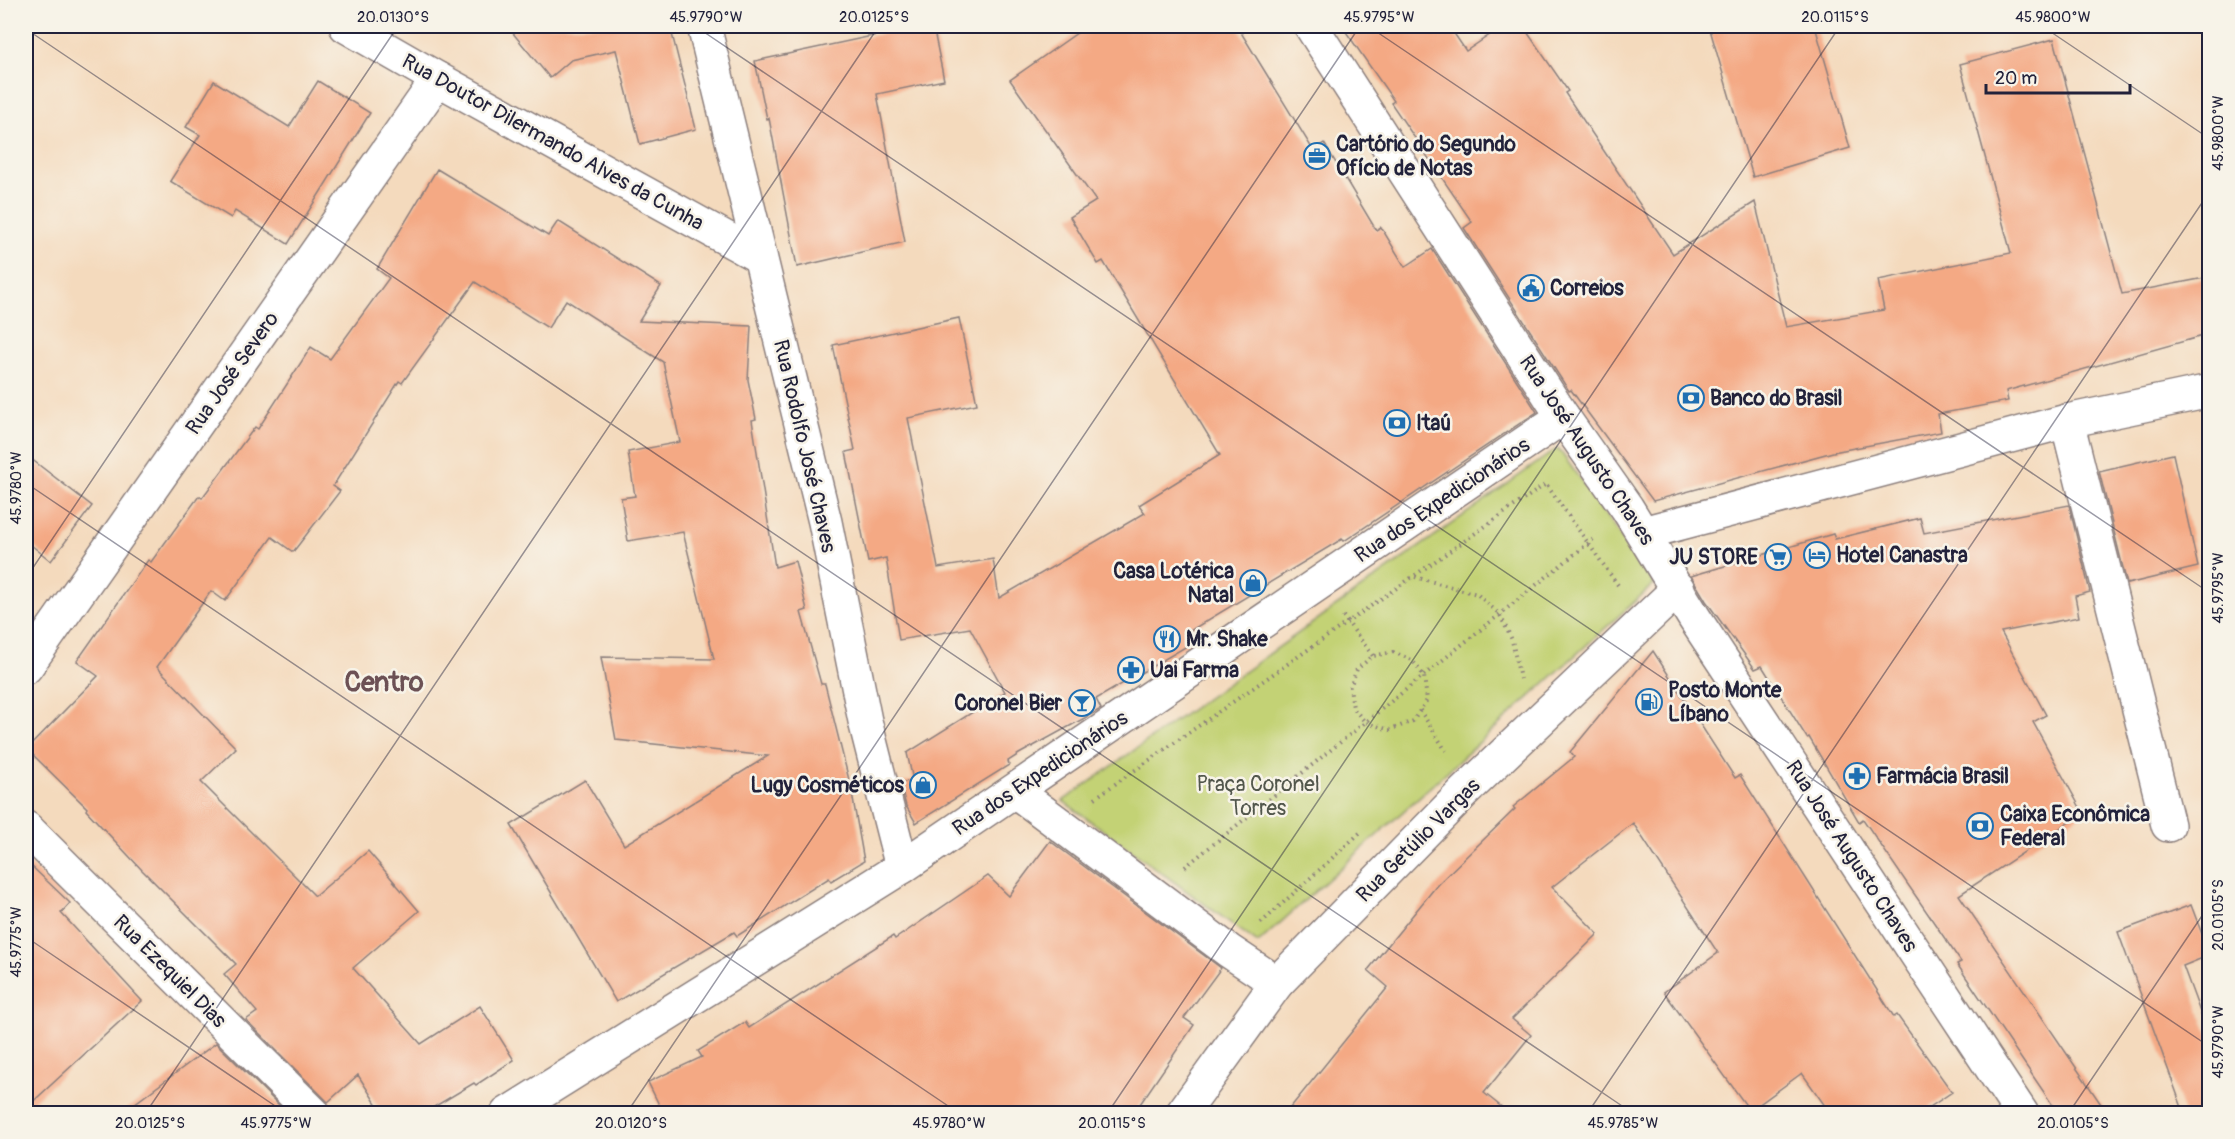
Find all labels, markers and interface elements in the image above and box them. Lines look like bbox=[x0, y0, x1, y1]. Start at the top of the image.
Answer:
text: 20.0130°S bbox=[357, 8, 429, 27]
text: 45.9790°W bbox=[669, 8, 743, 27]
text: 20.0125°S bbox=[839, 8, 909, 27]
text: 45.9795°W bbox=[1343, 8, 1415, 27]
text: 20.0115°S bbox=[1801, 8, 1869, 27]
text: 45.9800°W bbox=[2015, 8, 2091, 27]
street label: Rua Doutor Dilermando Alves da Cunha bbox=[397, 48, 708, 237]
scale bar bbox=[1986, 57, 2130, 95]
text: 20 m bbox=[1995, 67, 2037, 90]
text: 45.9800°W bbox=[2209, 95, 2228, 171]
place label: Cartório do Segundo Ofício de Notas bbox=[1336, 131, 1516, 182]
office icon: Cartório do Segundo Ofício de Notas bbox=[1302, 141, 1332, 171]
public building icon: Correios bbox=[1516, 273, 1546, 303]
place label: Correios bbox=[1550, 275, 1624, 302]
street label: Rua José Severo bbox=[180, 306, 285, 440]
street label: Rua Rodolfo José Chaves bbox=[767, 337, 842, 556]
street label: Rua José Augusto Chaves bbox=[1513, 350, 1661, 551]
bank icon: Banco do Brasil bbox=[1676, 383, 1706, 413]
place label: Banco do Brasil bbox=[1710, 385, 1842, 412]
bank icon: Itaú bbox=[1382, 408, 1412, 438]
place label: Itaú bbox=[1416, 410, 1451, 437]
street label: Rua dos Expedicionários bbox=[1349, 431, 1536, 569]
text: 45.9780°W bbox=[7, 451, 26, 524]
hotel icon: Hotel Canastra bbox=[1802, 540, 1832, 570]
supermarket icon: JU STORE bbox=[1763, 542, 1793, 572]
place label: Hotel Canastra bbox=[1836, 542, 1968, 569]
place label: JU STORE bbox=[1669, 544, 1758, 571]
text: 45.9795°W bbox=[2209, 552, 2228, 624]
place label: Casa Lotérica Natal bbox=[1113, 558, 1234, 609]
shop icon: Casa Lotérica Natal bbox=[1238, 568, 1268, 598]
restaurant icon: Mr. Shake bbox=[1152, 624, 1182, 654]
place label: Mr. Shake bbox=[1186, 626, 1268, 653]
pharmacy icon: Uai Farma bbox=[1116, 655, 1146, 685]
place label: Uai Farma bbox=[1150, 657, 1239, 684]
district label: Centro bbox=[345, 666, 424, 699]
place label: Posto Monte Líbano bbox=[1668, 677, 1782, 728]
fuel station icon: Posto Monte Líbano bbox=[1634, 687, 1664, 717]
bar icon: Coronel Bier bbox=[1067, 688, 1097, 718]
place label: Coronel Bier bbox=[954, 690, 1062, 717]
street label: Rua dos Expedicionários bbox=[947, 704, 1134, 842]
street label: Rua José Augusto Chaves bbox=[1779, 755, 1924, 958]
pharmacy icon: Farmácia Brasil bbox=[1842, 761, 1872, 791]
place label: Farmácia Brasil bbox=[1876, 763, 2009, 790]
shop icon: Lugy Cosméticos bbox=[908, 770, 938, 800]
park label: Praça Coronel Torres bbox=[1196, 771, 1320, 822]
place label: Lugy Cosméticos bbox=[751, 772, 905, 799]
street label: Rua Getúlio Vargas bbox=[1351, 772, 1487, 908]
place label: Caixa Econômica Federal bbox=[2000, 801, 2150, 852]
bank icon: Caixa Econômica Federal bbox=[1965, 811, 1995, 841]
text: 20.0105°S bbox=[2209, 879, 2228, 951]
text: 45.9775°W bbox=[7, 906, 26, 978]
street label: Rua Ezequiel Dias bbox=[107, 909, 232, 1034]
text: 45.9790°W bbox=[2209, 1005, 2228, 1079]
text: 20.0125°S bbox=[115, 1114, 185, 1133]
text: 45.9775°W bbox=[240, 1114, 312, 1133]
text: 20.0120°S bbox=[595, 1114, 667, 1133]
text: 45.9780°W bbox=[913, 1114, 986, 1133]
text: 20.0115°S bbox=[1078, 1114, 1146, 1133]
text: 45.9785°W bbox=[1588, 1114, 1659, 1133]
text: 20.0105°S bbox=[2037, 1114, 2109, 1133]

